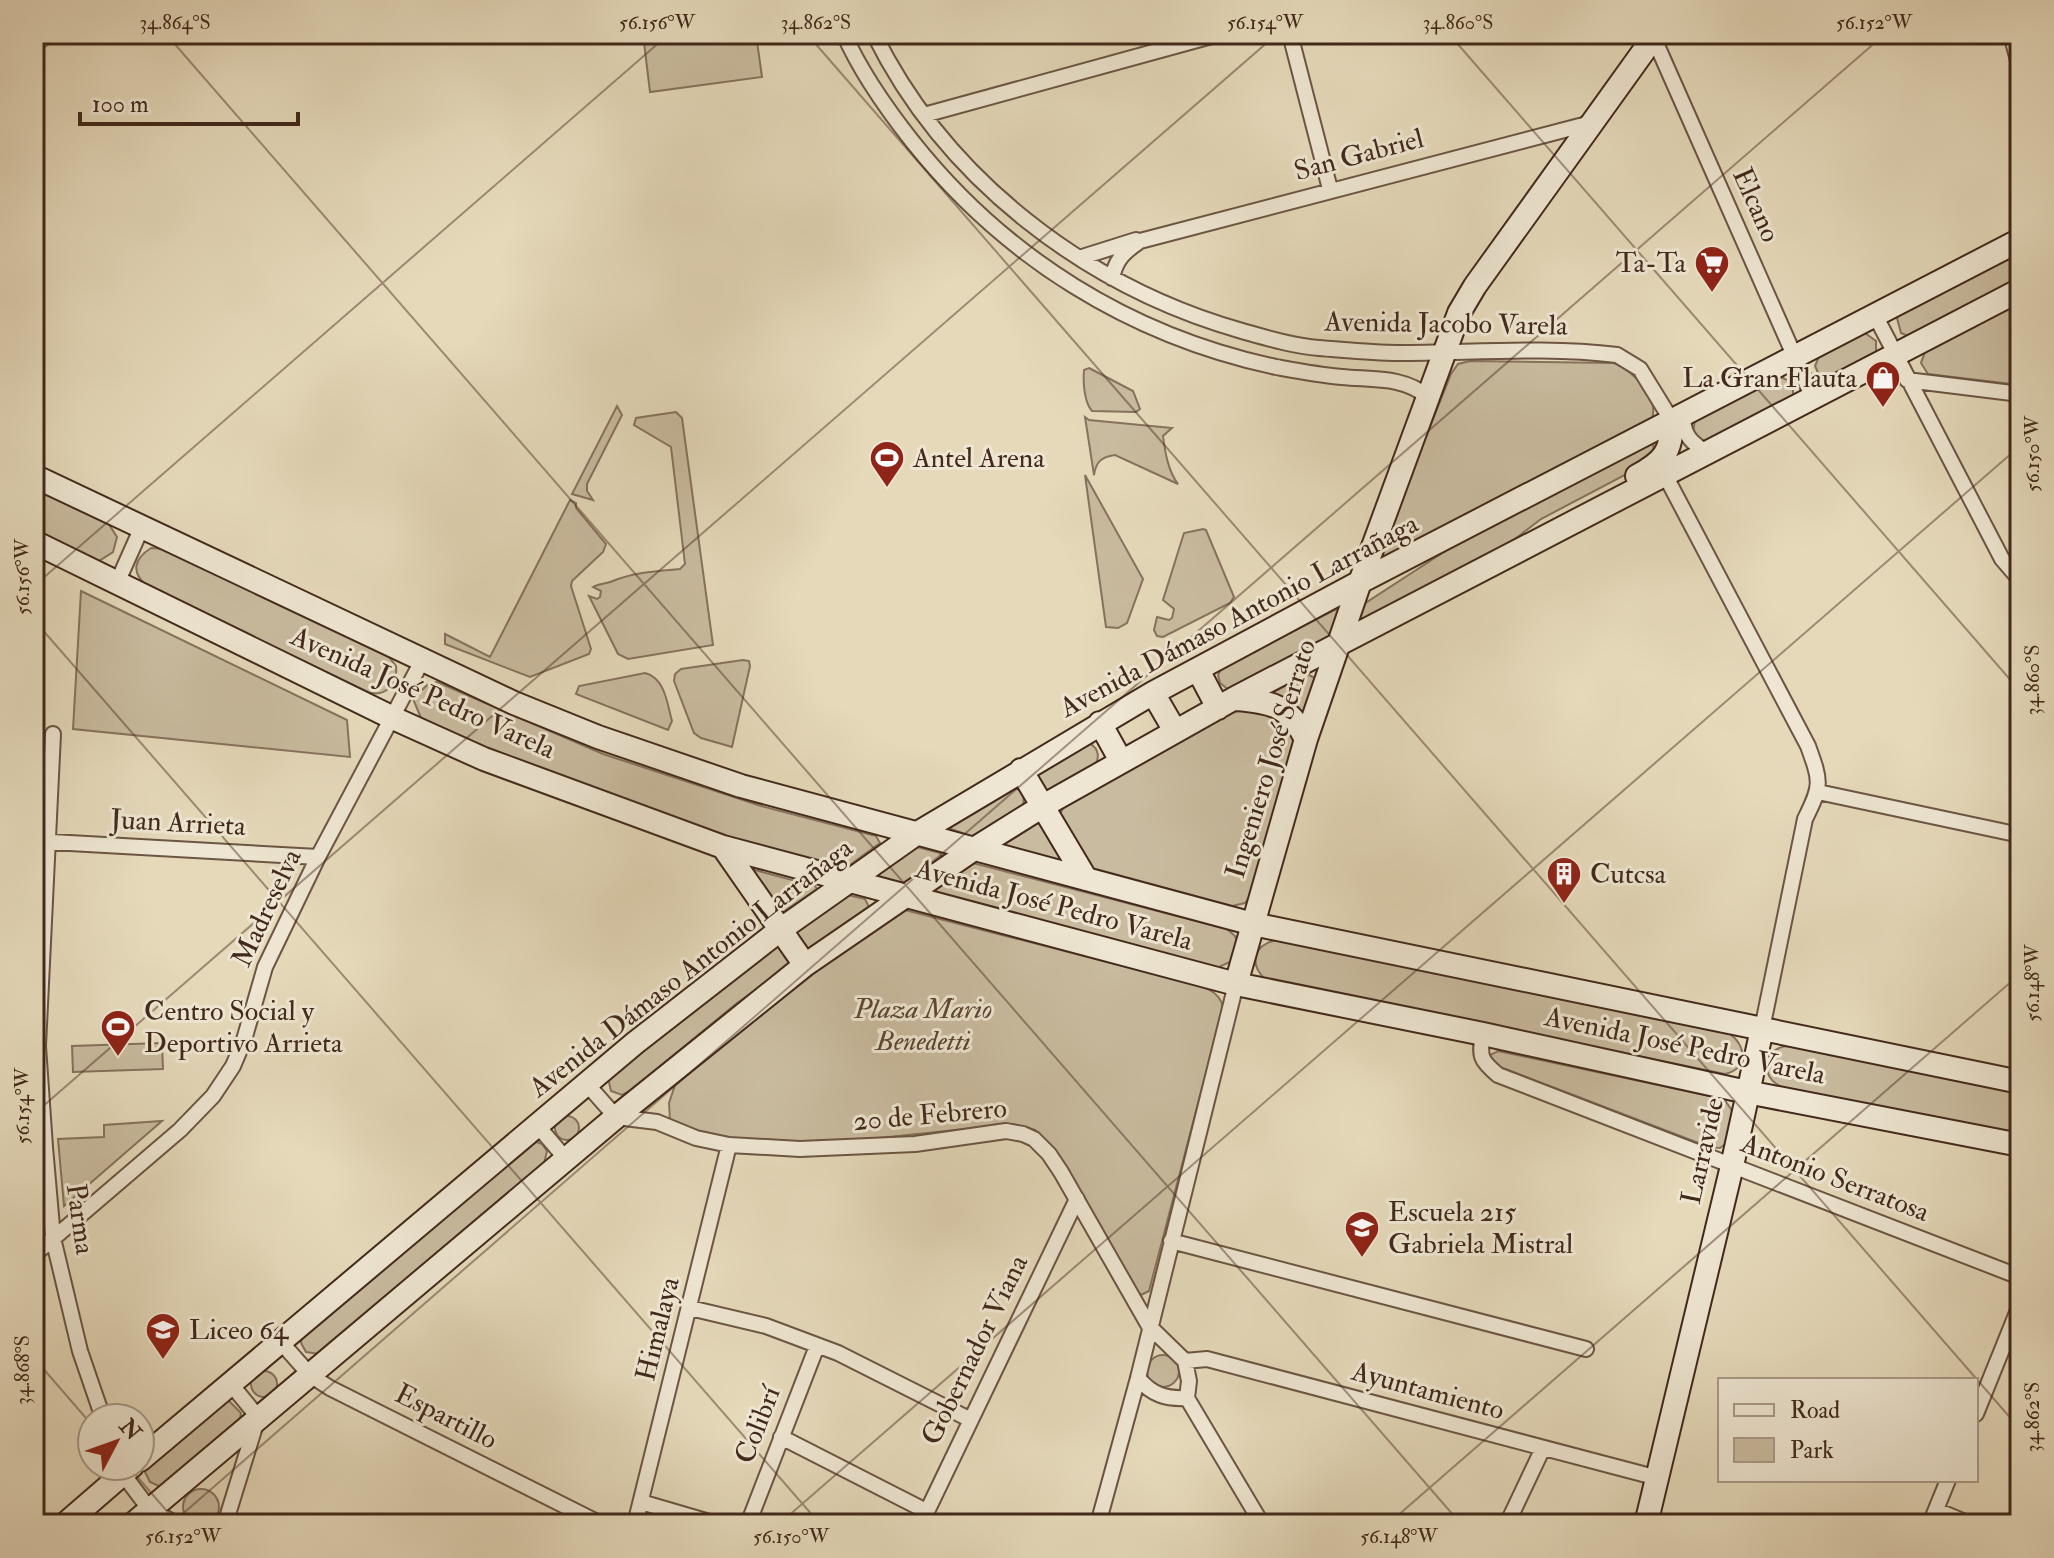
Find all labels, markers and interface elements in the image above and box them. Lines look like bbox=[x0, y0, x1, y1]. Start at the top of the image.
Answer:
text: 34.864°S bbox=[139, 10, 211, 35]
text: 56.156°W bbox=[619, 10, 696, 35]
text: 34.862°S bbox=[781, 10, 851, 35]
text: 56.154°W bbox=[1227, 10, 1304, 35]
text: 34.860°S bbox=[1423, 10, 1493, 35]
text: 56.152°W bbox=[1836, 10, 1913, 35]
scale bar bbox=[80, 76, 298, 126]
text: 100 m bbox=[92, 89, 149, 120]
street label: San Gabriel bbox=[1290, 121, 1428, 189]
street label: Elcano bbox=[1724, 162, 1788, 248]
supermarket icon: Ta-Ta bbox=[1693, 244, 1731, 294]
place label: Ta-Ta bbox=[1616, 246, 1686, 281]
street label: Avenida Jacobo Varela bbox=[1323, 304, 1568, 344]
shop icon: La Gran Flauta bbox=[1864, 359, 1902, 409]
place label: La Gran Flauta bbox=[1682, 361, 1857, 396]
text: 56.150°W bbox=[2020, 415, 2045, 492]
sports icon: Antel Arena bbox=[868, 439, 906, 489]
place label: Antel Arena bbox=[912, 441, 1045, 476]
street label: Avenida Dámaso Antonio Larrañaga bbox=[1053, 506, 1425, 726]
text: 56.156°W bbox=[10, 538, 35, 615]
street label: Avenida José Pedro Varela bbox=[285, 619, 561, 767]
street label: Ingeniero José Serrato bbox=[1218, 635, 1324, 883]
text: 34.860°S bbox=[2020, 645, 2045, 715]
street label: Juan Arrieta bbox=[108, 802, 247, 844]
street label: Avenida Dámaso Antonio Larrañaga bbox=[521, 830, 860, 1106]
street label: Madreselva bbox=[224, 843, 310, 973]
street label: Avenida José Pedro Varela bbox=[911, 851, 1197, 959]
building icon: Cutcsa bbox=[1545, 855, 1583, 905]
place label: Cutcsa bbox=[1590, 857, 1667, 892]
text: 56.148°W bbox=[2020, 944, 2045, 1022]
park label: Plaza Mario Benedetti bbox=[853, 992, 992, 1059]
place label: Centro Social y Deportivo Arrieta bbox=[144, 994, 343, 1061]
street label: Avenida José Pedro Varela bbox=[1541, 999, 1829, 1093]
sports icon: Centro Social y Deportivo Arrieta bbox=[99, 1008, 137, 1058]
text: 56.154°W bbox=[10, 1067, 35, 1144]
street label: 20 de Febrero bbox=[852, 1091, 1008, 1139]
street label: Larravide bbox=[1674, 1094, 1732, 1208]
street label: Antonio Serratosa bbox=[1735, 1126, 1935, 1230]
street label: Parma bbox=[58, 1181, 102, 1257]
place label: Escuela 215 Gabriela Mistral bbox=[1388, 1195, 1573, 1262]
school or university icon: Escuela 215 Gabriela Mistral bbox=[1343, 1209, 1381, 1259]
street label: Gobernador Viana bbox=[914, 1249, 1036, 1451]
street label: Himalaya bbox=[628, 1273, 688, 1385]
school or university icon: Liceo 64 bbox=[144, 1311, 182, 1361]
place label: Liceo 64 bbox=[189, 1313, 290, 1348]
text: 34.868°S bbox=[10, 1335, 35, 1405]
street label: Ayuntamiento bbox=[1347, 1354, 1508, 1428]
street label: Espartillo bbox=[389, 1376, 503, 1458]
legend bbox=[1718, 1378, 1978, 1482]
street label: Colibrí bbox=[727, 1379, 790, 1469]
text: 34.862°S bbox=[2020, 1382, 2045, 1452]
text: Road bbox=[1790, 1395, 1840, 1426]
north arrow bbox=[76, 1402, 156, 1482]
text: N bbox=[113, 1412, 148, 1446]
text: Park bbox=[1790, 1435, 1834, 1466]
text: 56.152°W bbox=[145, 1524, 222, 1549]
text: 56.150°W bbox=[753, 1524, 830, 1549]
text: 56.148°W bbox=[1360, 1524, 1438, 1549]

